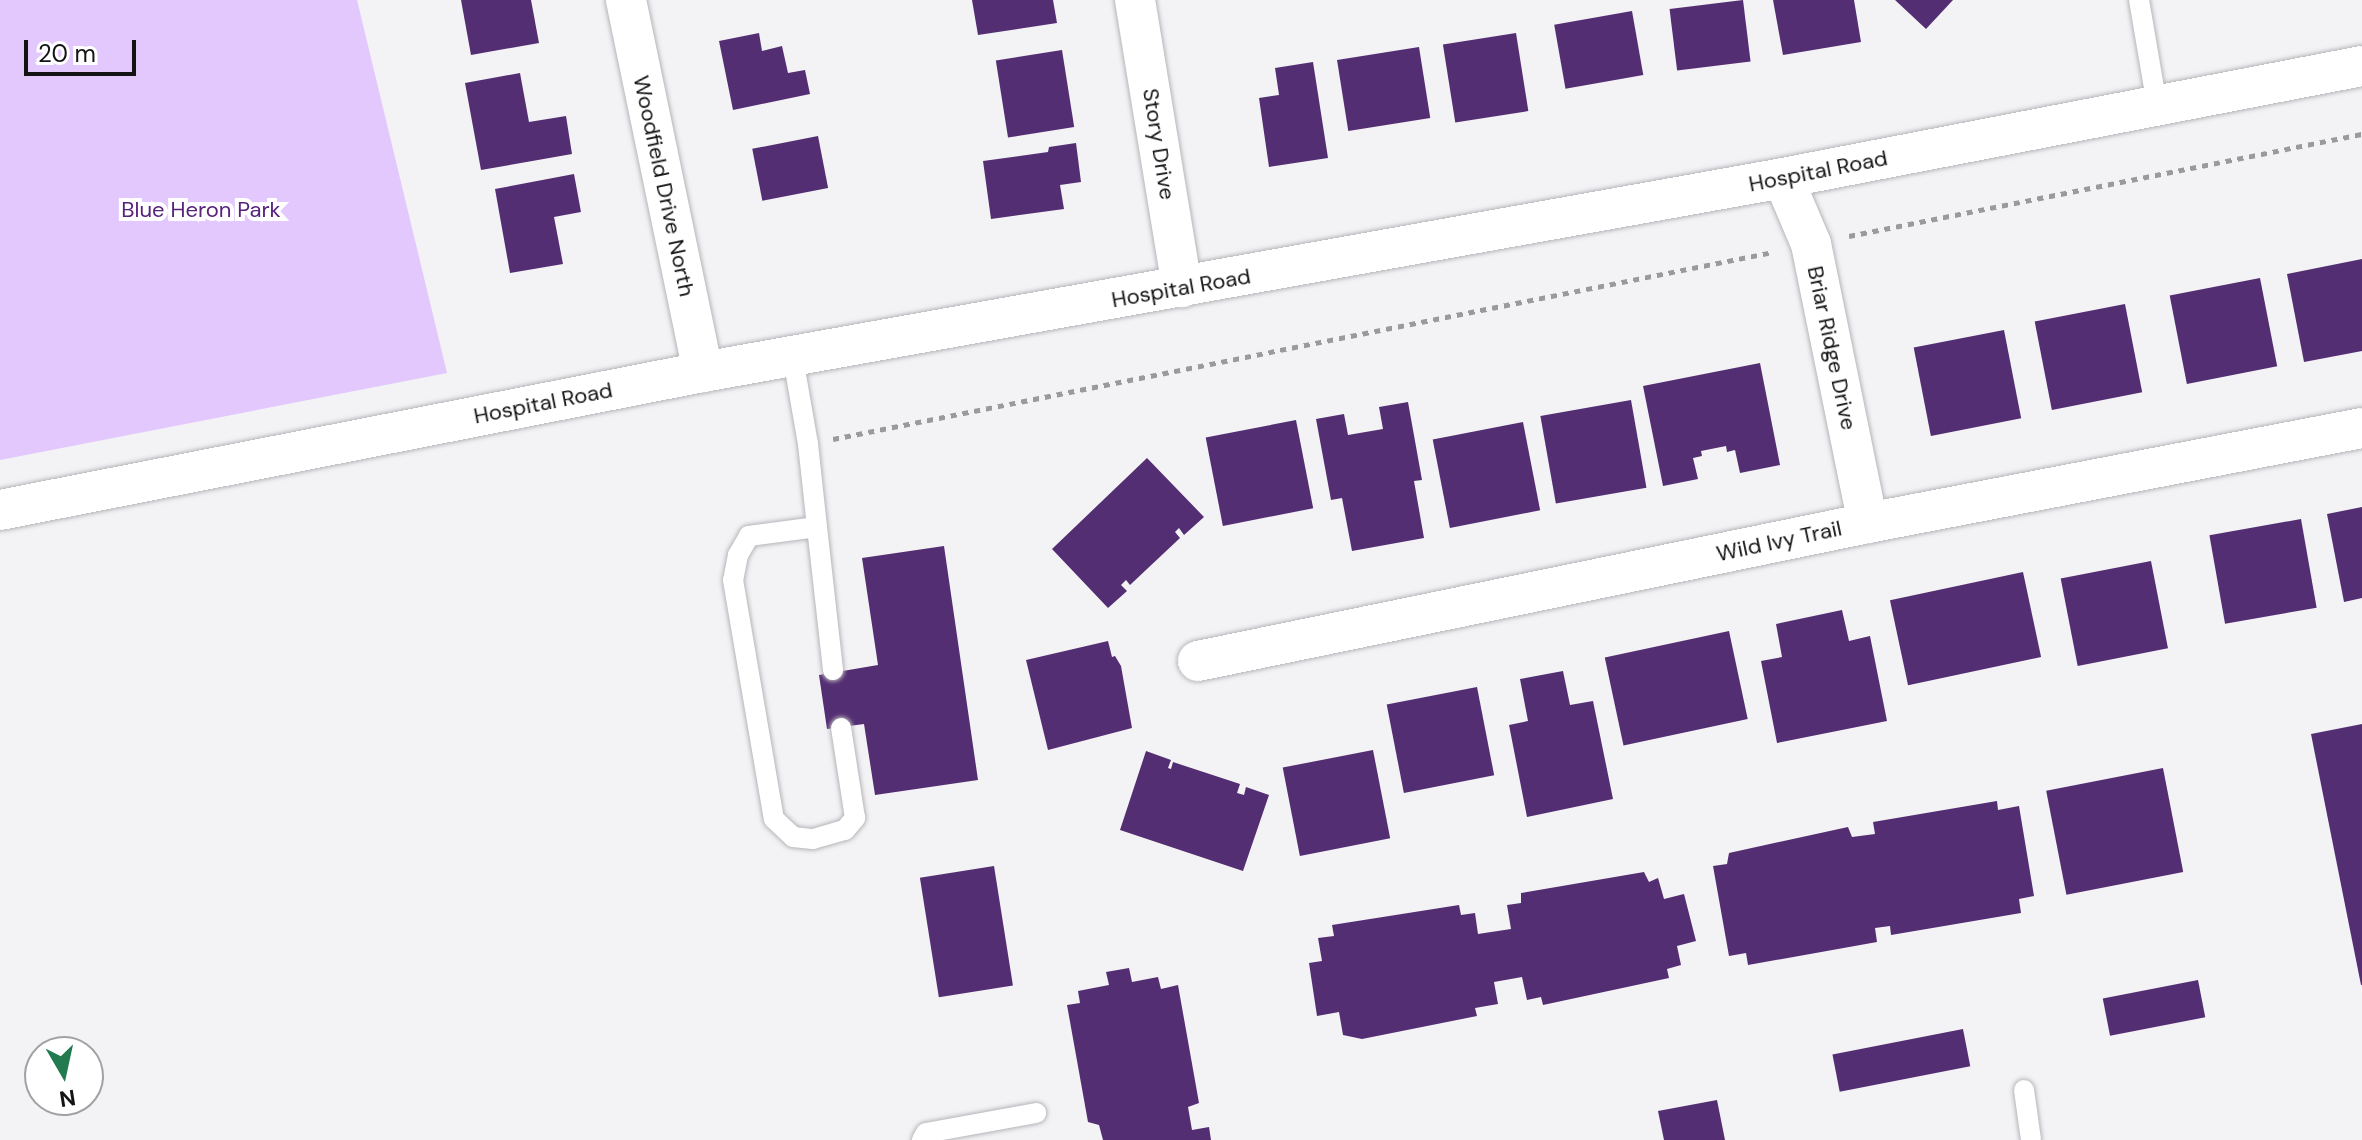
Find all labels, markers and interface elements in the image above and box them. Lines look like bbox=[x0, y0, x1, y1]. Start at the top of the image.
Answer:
scale bar bbox=[28, 24, 140, 74]
text: 20 m bbox=[38, 38, 96, 69]
street label: Woodfield Drive North bbox=[628, 73, 700, 299]
street label: Story Drive bbox=[1137, 86, 1181, 202]
street label: Hospital Road bbox=[1746, 145, 1890, 197]
park label: Blue Heron Park bbox=[121, 197, 281, 223]
street label: Hospital Road bbox=[1109, 263, 1253, 313]
street label: Briar Ridge Drive bbox=[1802, 264, 1862, 432]
street label: Hospital Road bbox=[471, 377, 615, 429]
street label: Wild Ivy Trail bbox=[1714, 515, 1844, 567]
north arrow bbox=[24, 1036, 104, 1116]
text: N bbox=[57, 1083, 78, 1114]

